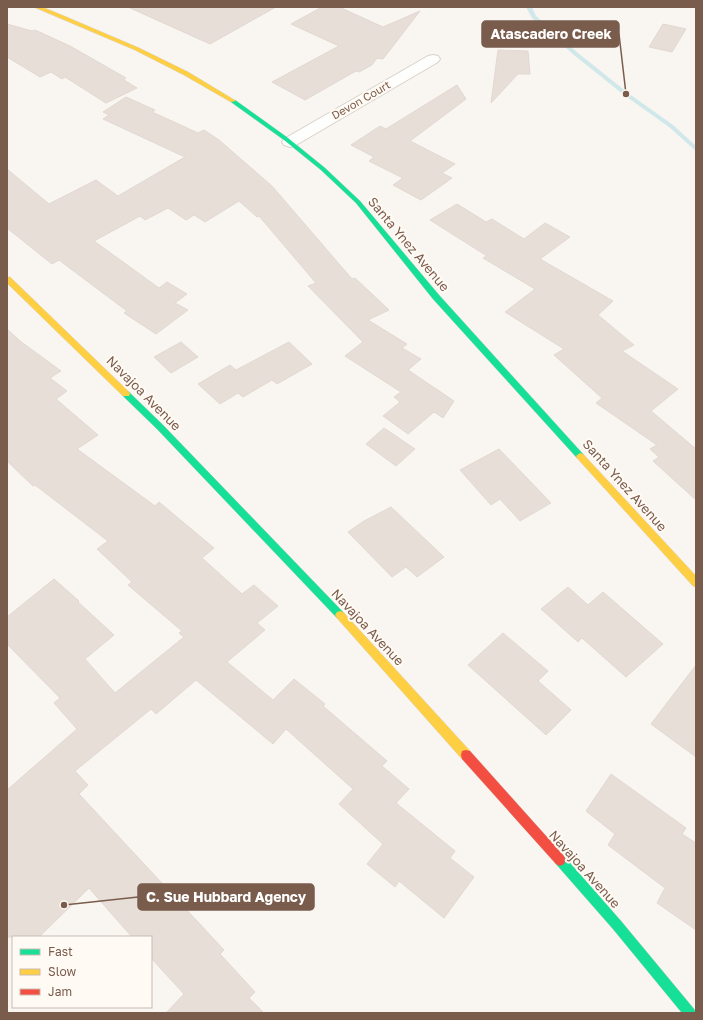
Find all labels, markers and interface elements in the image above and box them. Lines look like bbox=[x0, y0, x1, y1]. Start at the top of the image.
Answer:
callout: Atascadero Creek bbox=[482, 21, 619, 47]
text: Atascadero Creek bbox=[490, 25, 612, 42]
street label: Devon Court bbox=[329, 78, 392, 122]
street label: Santa Ynez Avenue bbox=[365, 194, 453, 294]
street label: Navajoa Avenue bbox=[103, 352, 185, 434]
street label: Santa Ynez Avenue bbox=[580, 436, 670, 534]
street label: Navajoa Avenue bbox=[328, 585, 408, 669]
street label: Navajoa Avenue bbox=[546, 827, 624, 911]
callout: C. Sue Hubbard Agency bbox=[138, 884, 314, 910]
text: C. Sue Hubbard Agency bbox=[146, 888, 307, 905]
legend bbox=[12, 936, 152, 1008]
text: Fast bbox=[48, 944, 73, 959]
text: Slow bbox=[48, 964, 76, 979]
text: Jam bbox=[48, 984, 72, 999]

